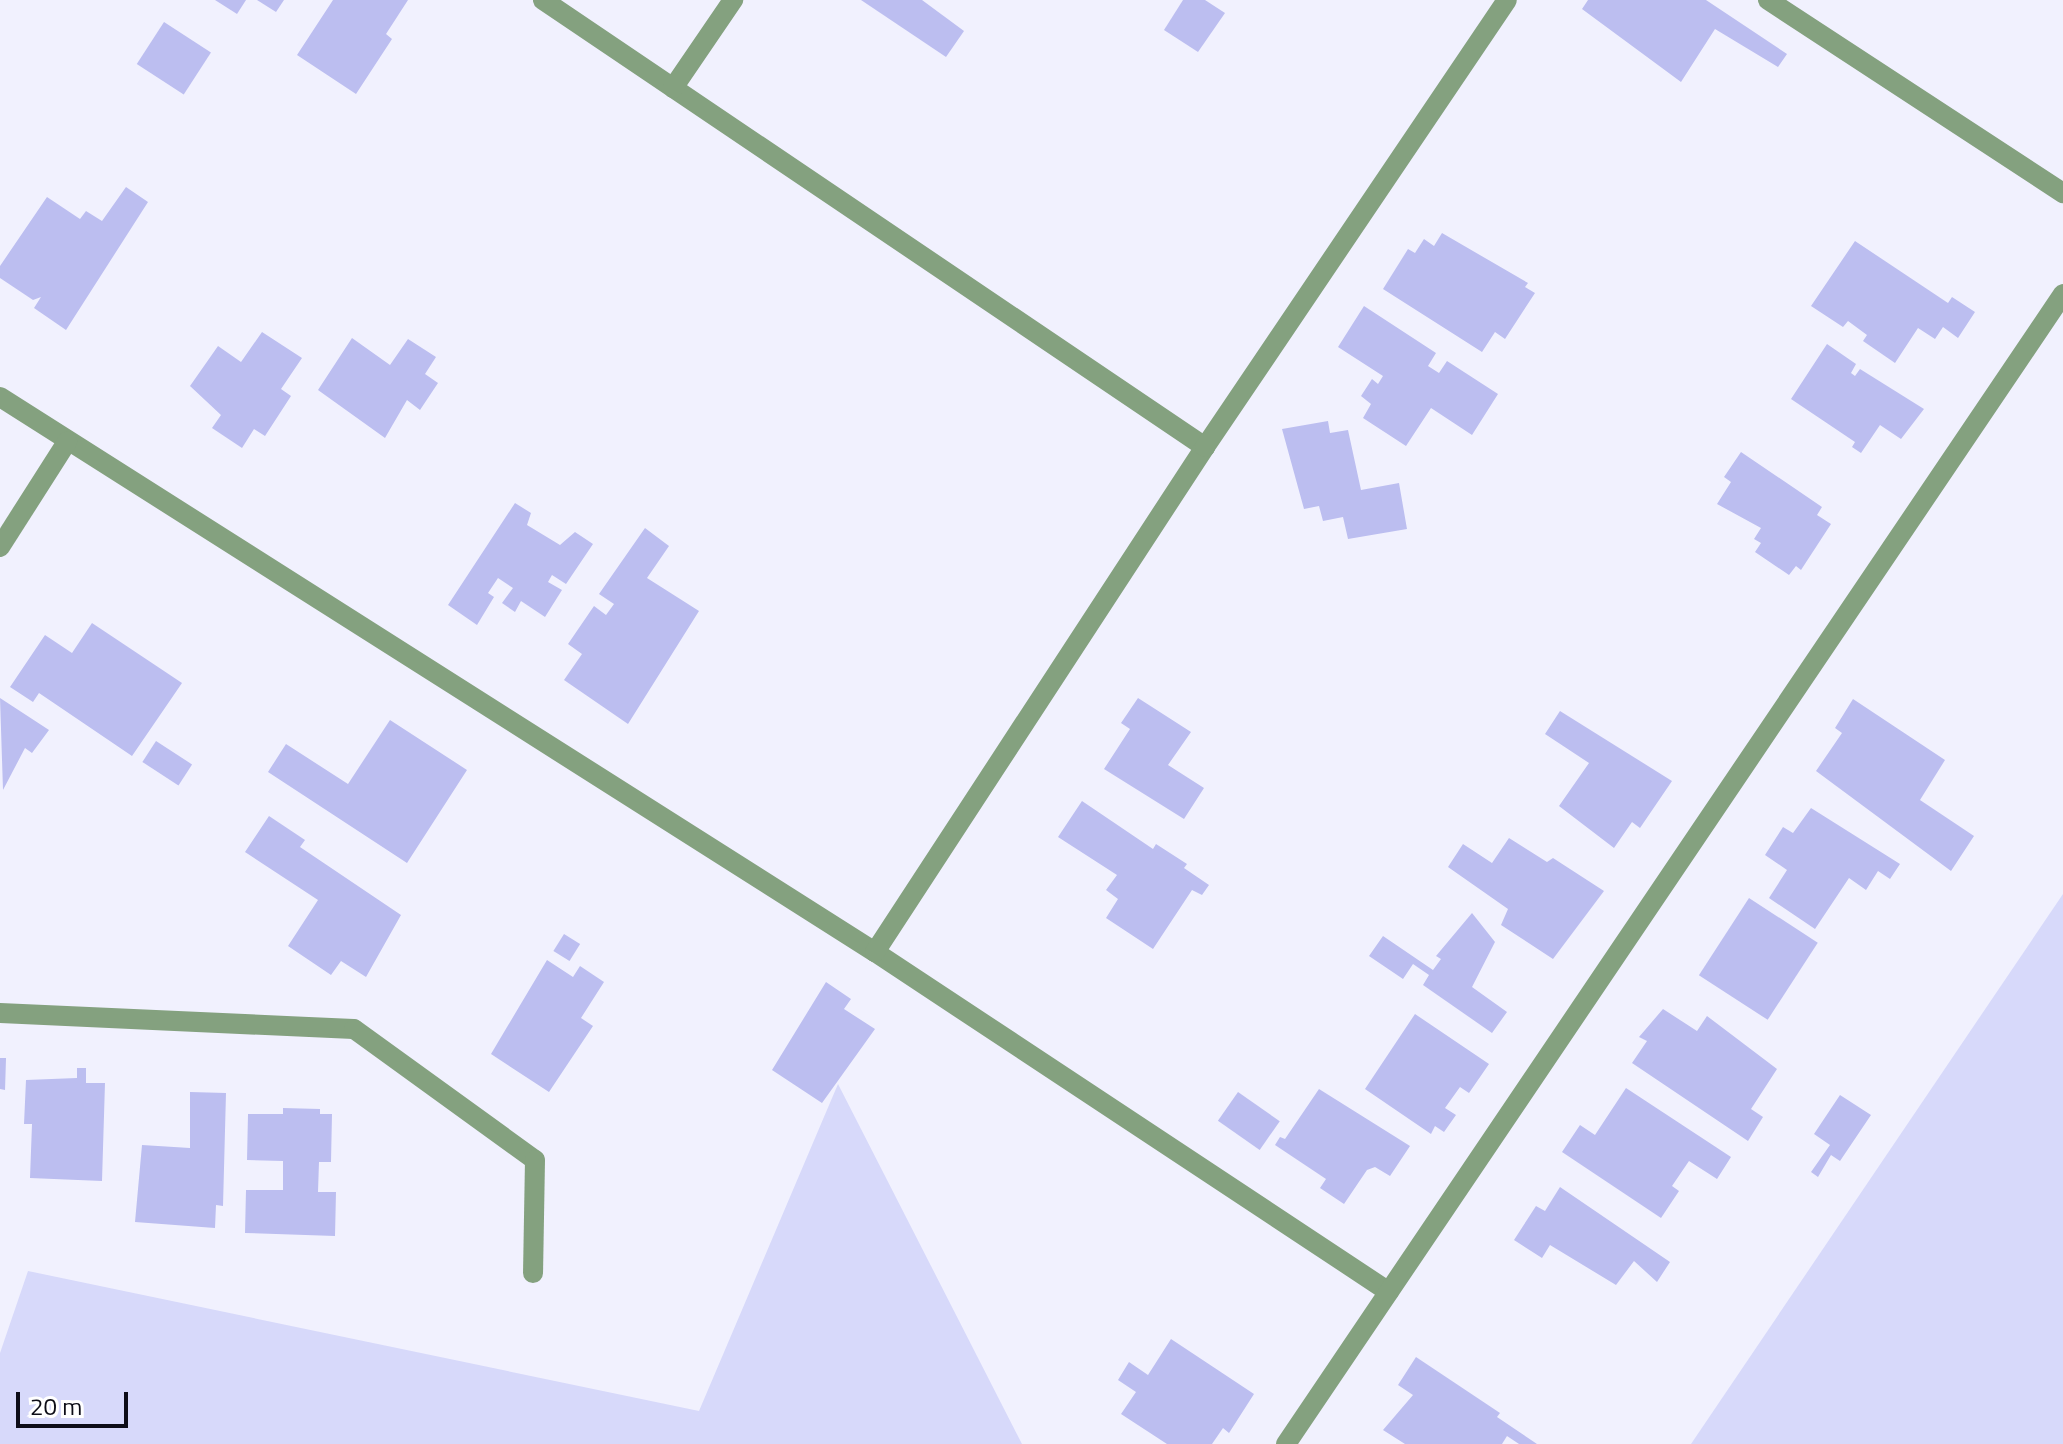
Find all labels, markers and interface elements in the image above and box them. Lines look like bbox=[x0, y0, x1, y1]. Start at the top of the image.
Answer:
scale bar bbox=[20, 1376, 132, 1426]
text: 20 m bbox=[30, 1388, 82, 1424]

